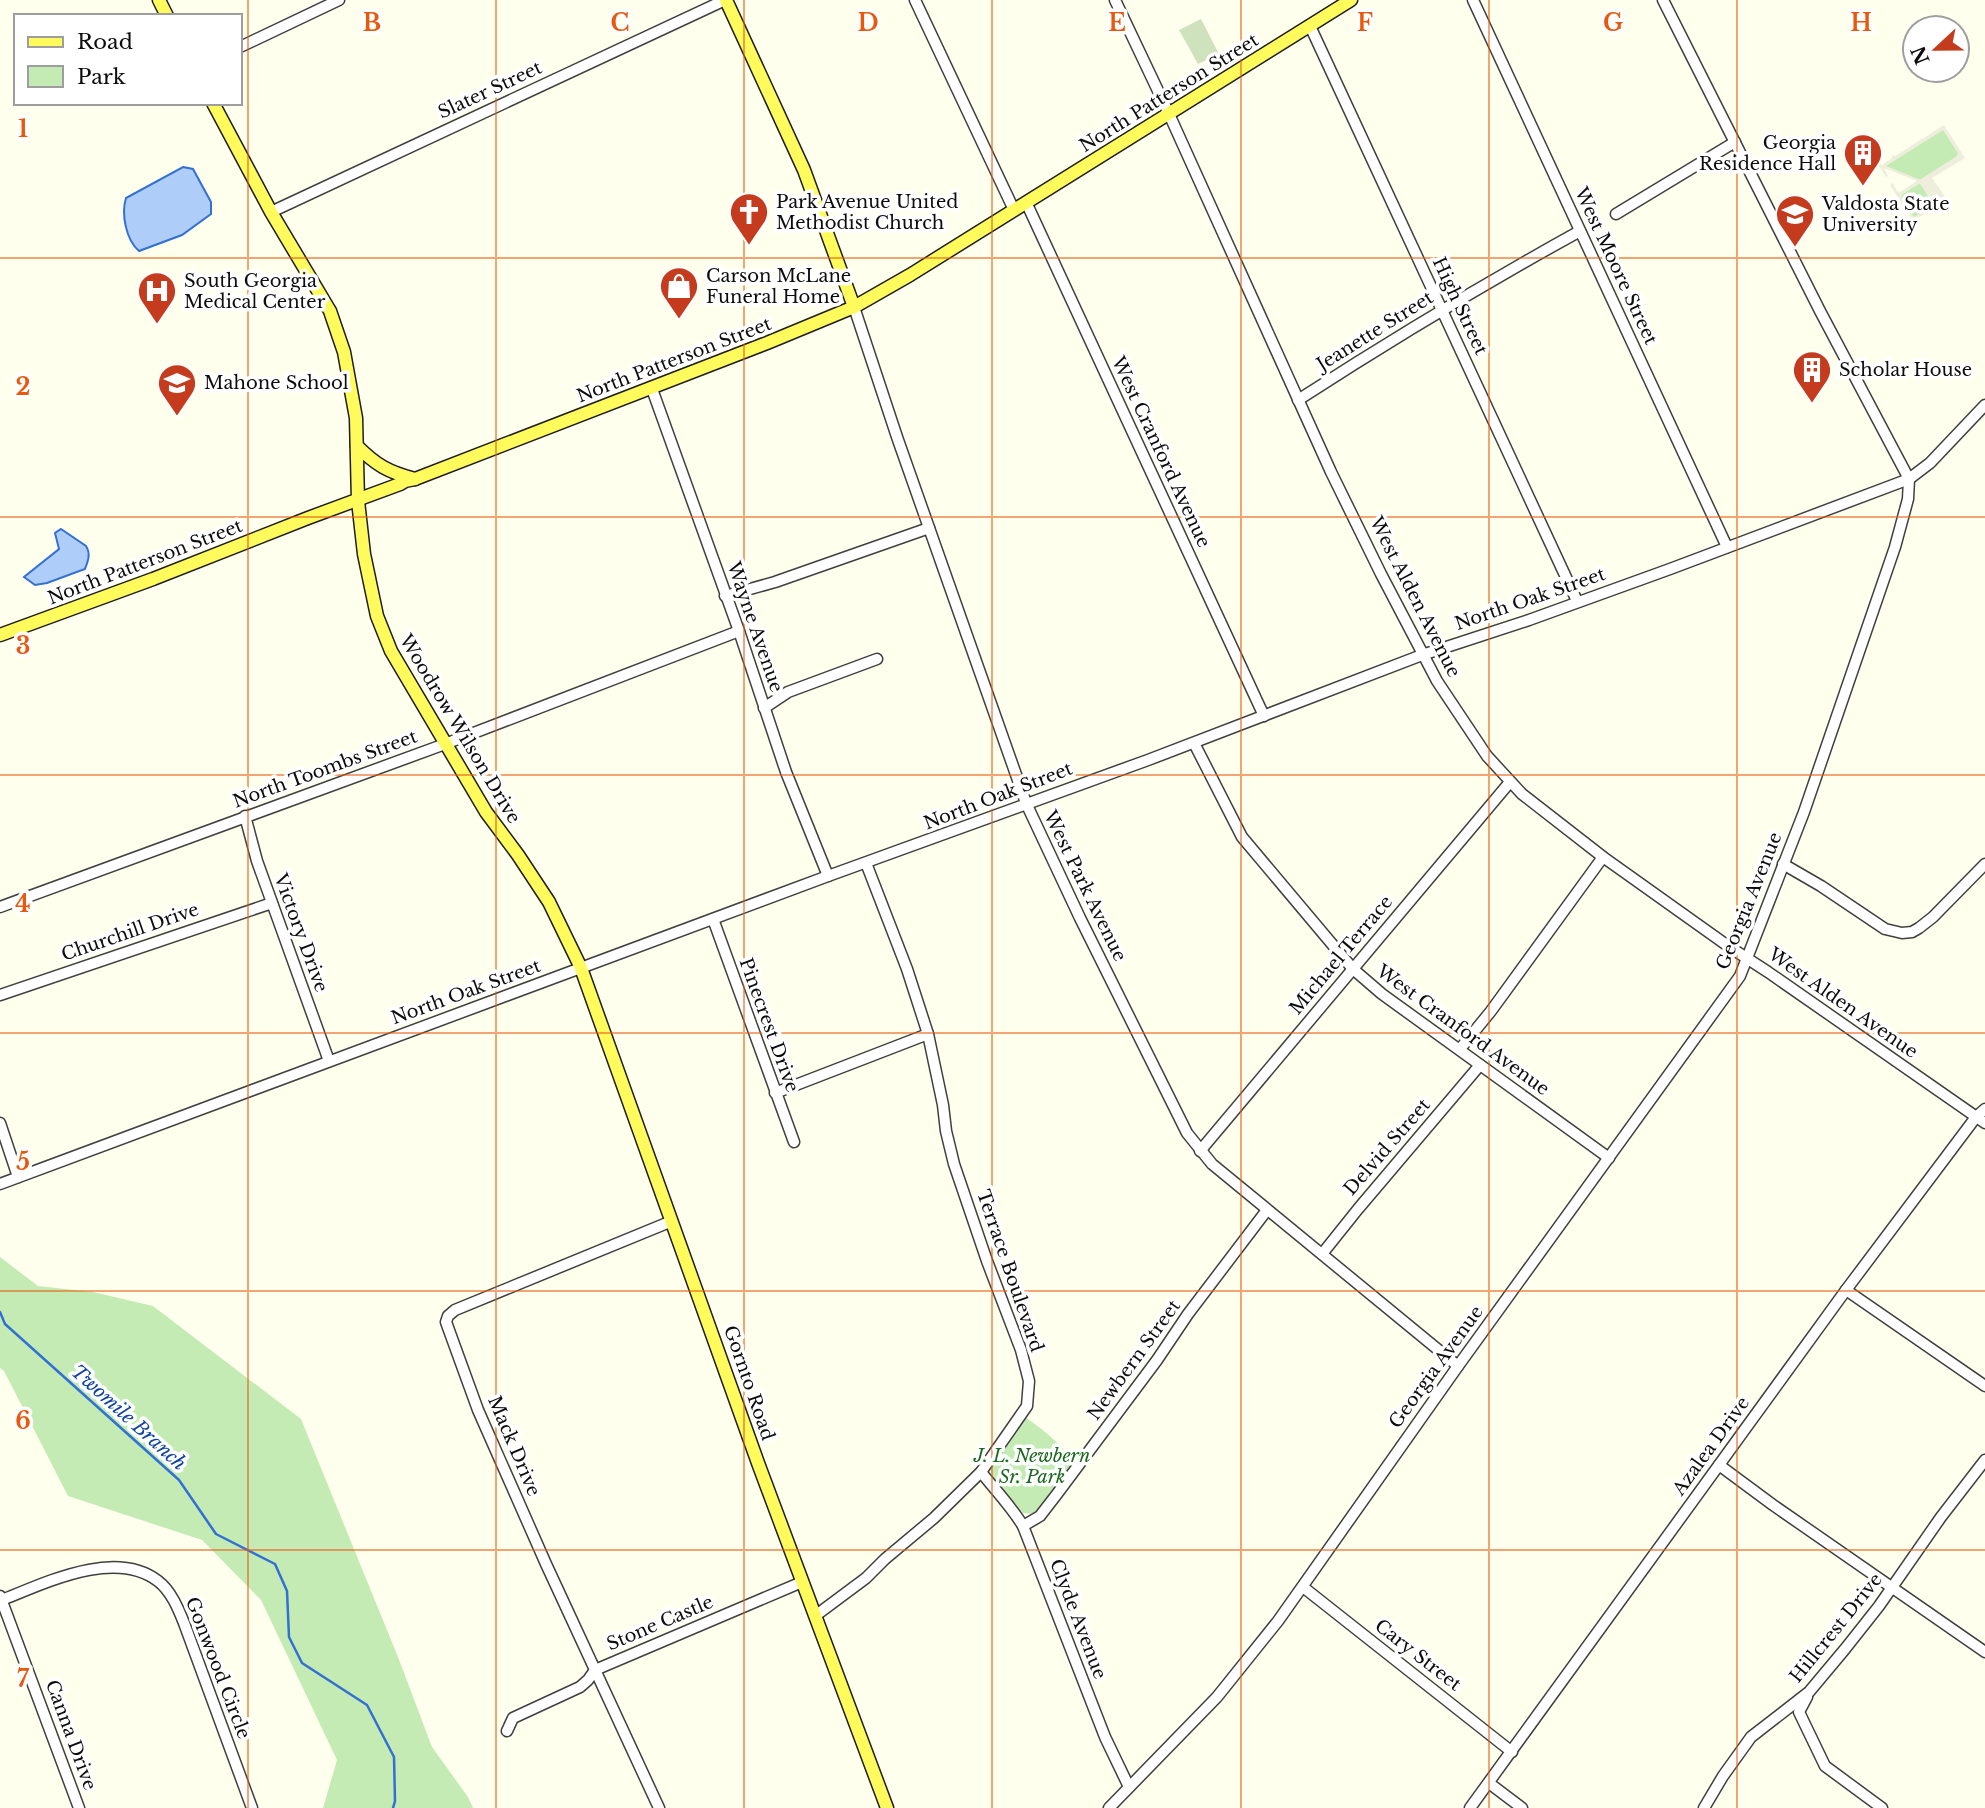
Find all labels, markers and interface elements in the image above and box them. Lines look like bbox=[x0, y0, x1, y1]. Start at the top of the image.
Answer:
text: B bbox=[363, 9, 381, 37]
text: C bbox=[611, 9, 629, 37]
text: D bbox=[857, 9, 879, 37]
text: E bbox=[1108, 9, 1126, 37]
text: F bbox=[1357, 9, 1373, 37]
text: G bbox=[1603, 9, 1623, 37]
text: H bbox=[1850, 9, 1872, 37]
legend bbox=[14, 14, 242, 105]
north arrow bbox=[1901, 14, 1971, 84]
text: Road bbox=[77, 29, 133, 55]
street label: North Patterson Street bbox=[1076, 29, 1263, 157]
text: N bbox=[1907, 42, 1935, 68]
street label: Slater Street bbox=[435, 56, 546, 124]
text: Park bbox=[77, 64, 126, 90]
text: 1 bbox=[18, 115, 28, 143]
place label: Georgia Residence Hall bbox=[1699, 132, 1836, 175]
building icon: Georgia Residence Hall bbox=[1842, 132, 1884, 187]
street label: West Moore Street bbox=[1569, 183, 1662, 348]
church icon: Park Avenue United Methodist Church bbox=[728, 191, 770, 246]
place label: Park Avenue United Methodist Church bbox=[776, 191, 958, 234]
school or university icon: Valdosta State University bbox=[1774, 193, 1816, 248]
place label: Valdosta State University bbox=[1821, 193, 1949, 236]
street label: High Street bbox=[1428, 254, 1492, 359]
shop icon: Carson McLane Funeral Home bbox=[658, 265, 700, 320]
place label: Carson McLane Funeral Home bbox=[706, 265, 851, 308]
hospital icon: South Georgia Medical Center bbox=[136, 270, 178, 325]
place label: South Georgia Medical Center bbox=[184, 270, 326, 313]
street label: Jeanette Street bbox=[1311, 286, 1437, 377]
street label: North Patterson Street bbox=[574, 313, 775, 407]
building icon: Scholar House bbox=[1791, 349, 1833, 404]
street label: West Cranford Avenue bbox=[1107, 352, 1215, 551]
place label: Scholar House bbox=[1839, 359, 1972, 381]
school or university icon: Mahone School bbox=[156, 362, 198, 417]
place label: Mahone School bbox=[204, 372, 349, 394]
text: 2 bbox=[16, 373, 30, 401]
street label: West Alden Avenue bbox=[1365, 512, 1465, 681]
street label: North Patterson Street bbox=[45, 515, 246, 609]
street label: Wayne Avenue bbox=[722, 558, 788, 695]
street label: North Oak Street bbox=[1452, 563, 1608, 635]
street label: Woodrow Wilson Drive bbox=[394, 630, 525, 827]
text: 3 bbox=[16, 632, 30, 660]
street label: North Toombs Street bbox=[230, 725, 420, 813]
street label: North Oak Street bbox=[921, 757, 1076, 834]
street label: West Park Avenue bbox=[1039, 806, 1131, 965]
street label: Georgia Avenue bbox=[1711, 829, 1787, 973]
street label: Victory Drive bbox=[269, 870, 333, 995]
text: 4 bbox=[15, 890, 31, 918]
street label: Michael Terrace bbox=[1285, 891, 1397, 1019]
street label: Churchill Drive bbox=[58, 898, 202, 966]
street label: West Alden Avenue bbox=[1763, 943, 1922, 1063]
street label: North Oak Street bbox=[388, 955, 544, 1029]
street label: Pinecrest Drive bbox=[735, 955, 803, 1095]
street label: West Cranford Avenue bbox=[1372, 959, 1554, 1100]
street label: Delvid Street bbox=[1339, 1094, 1435, 1200]
text: 5 bbox=[16, 1148, 30, 1176]
street label: Terrace Boulevard bbox=[972, 1187, 1048, 1355]
street label: Newbern Street bbox=[1083, 1295, 1185, 1425]
street label: Georgia Avenue bbox=[1384, 1301, 1488, 1433]
street label: Gornto Road bbox=[719, 1323, 779, 1443]
water label: Twomile Branch bbox=[66, 1360, 191, 1475]
street label: Azalea Drive bbox=[1667, 1392, 1754, 1500]
street label: Mack Drive bbox=[483, 1393, 545, 1499]
text: 6 bbox=[15, 1407, 31, 1435]
park label: J. L. Newbern Sr. Park bbox=[973, 1445, 1090, 1488]
street label: Clyde Avenue bbox=[1045, 1556, 1111, 1682]
street label: Hillcrest Drive bbox=[1785, 1569, 1887, 1687]
street label: Stone Castle bbox=[603, 1591, 717, 1655]
street label: Gonwood Circle bbox=[181, 1594, 255, 1742]
street label: Cary Street bbox=[1371, 1615, 1466, 1696]
text: 7 bbox=[17, 1665, 30, 1693]
street label: Canna Drive bbox=[41, 1677, 101, 1793]

